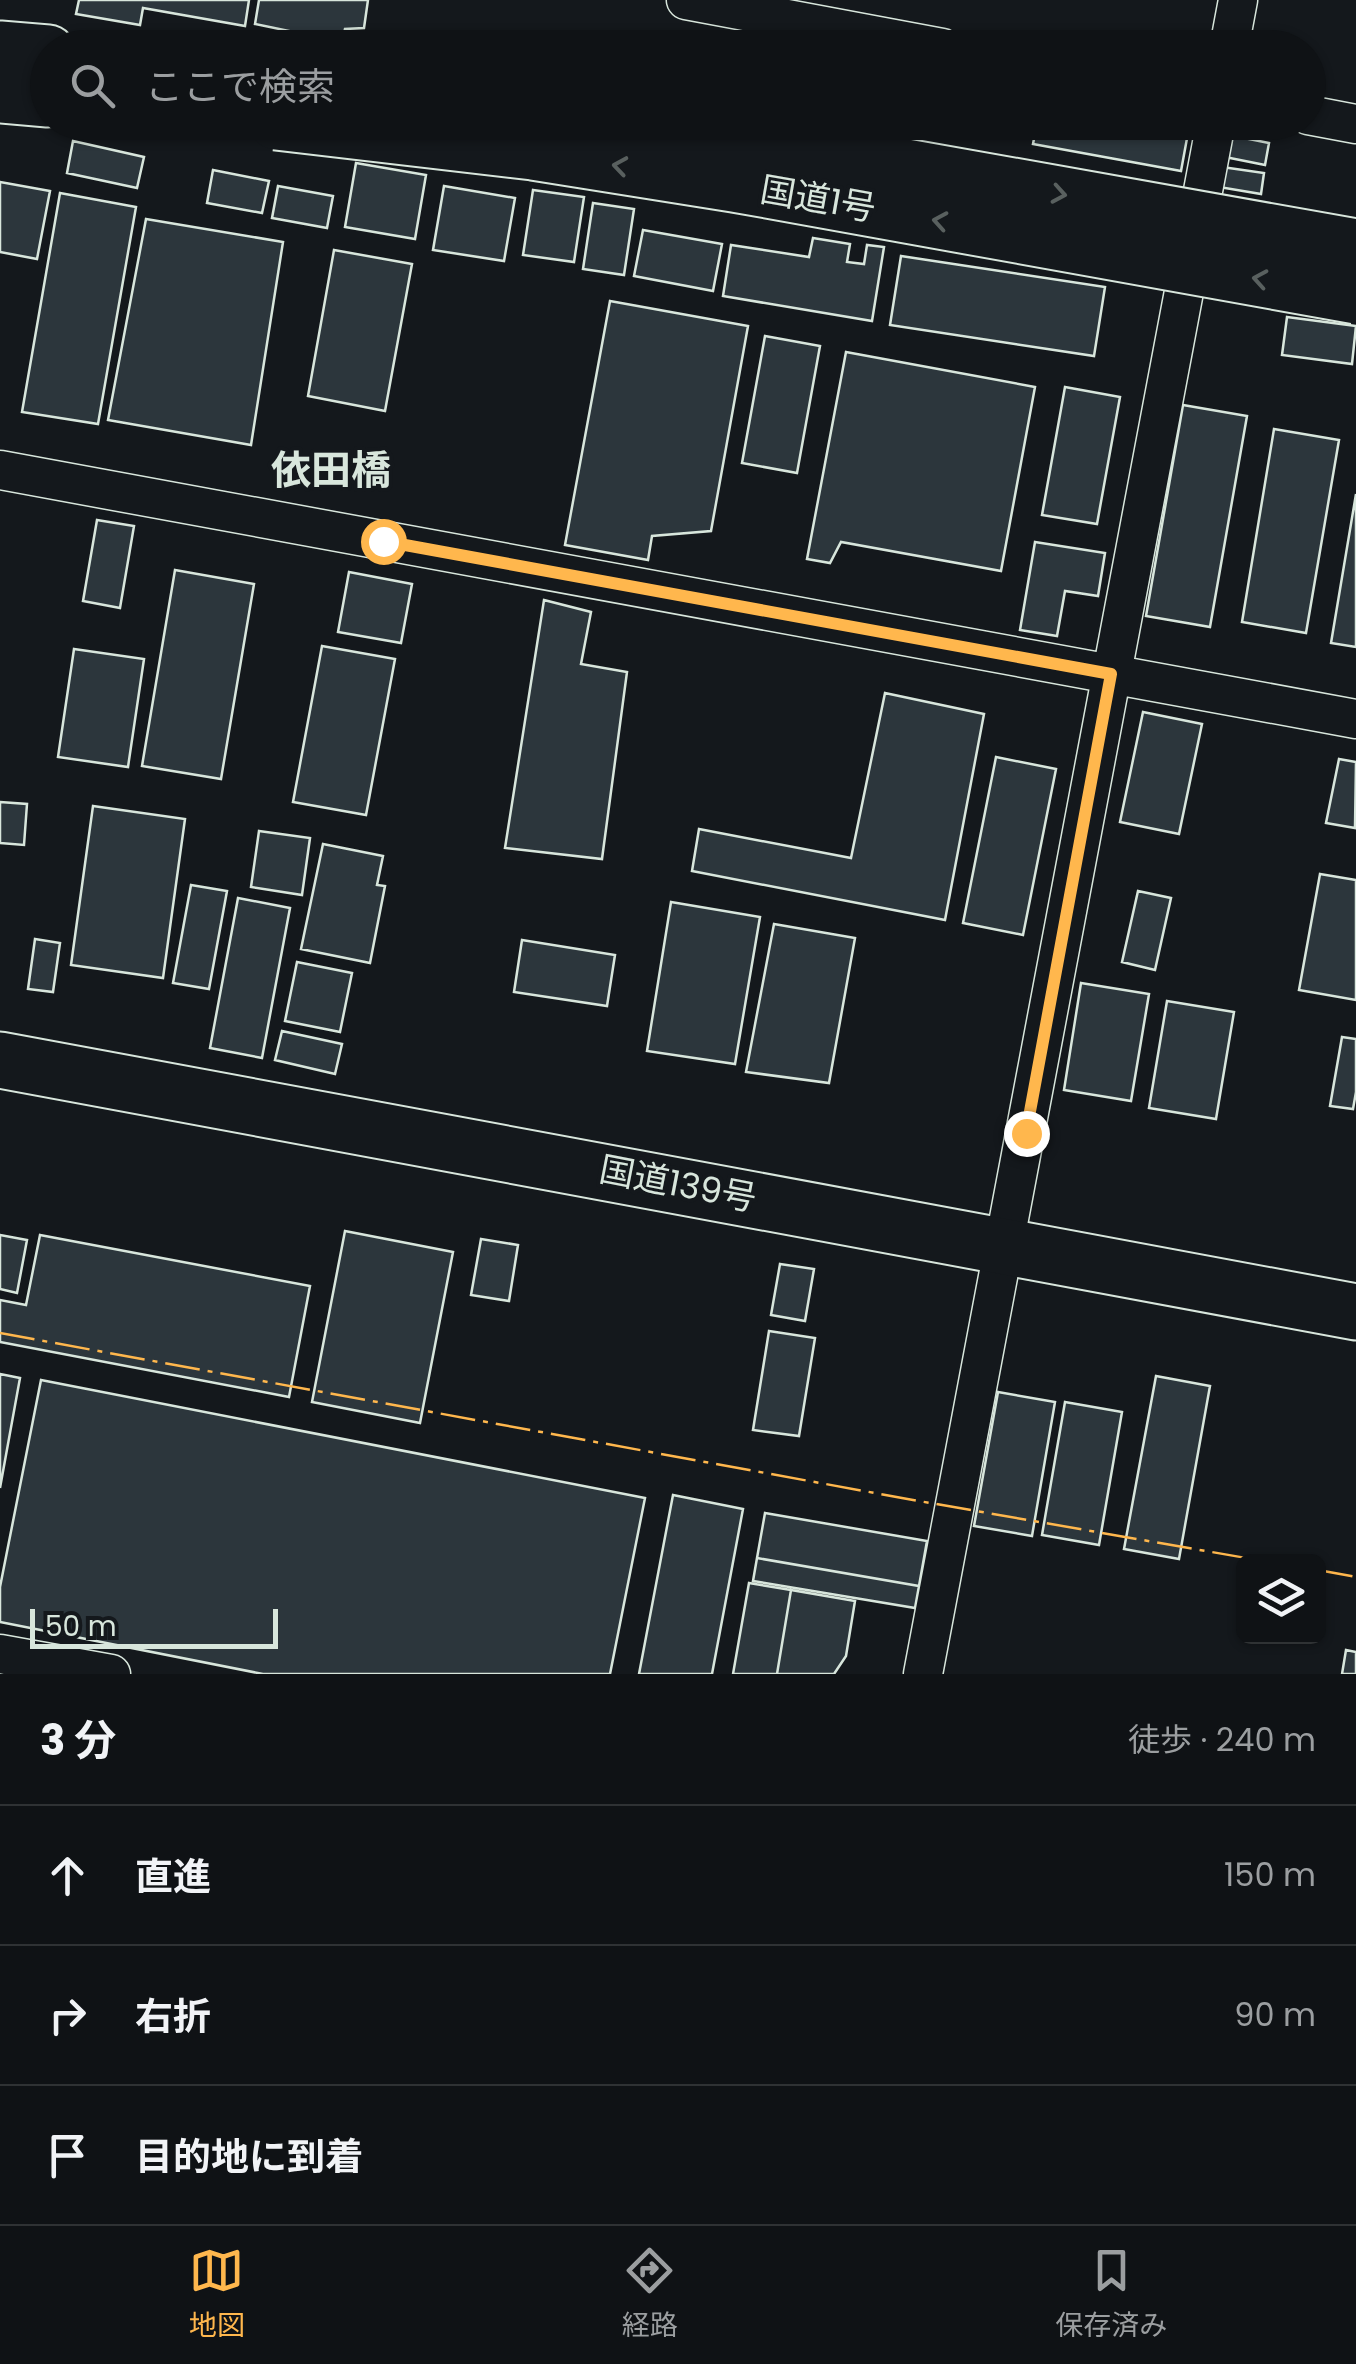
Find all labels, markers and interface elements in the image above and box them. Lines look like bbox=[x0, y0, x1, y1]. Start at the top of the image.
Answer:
search box bbox=[30, 30, 1326, 140]
icon: search bbox=[65, 58, 120, 113]
text: ここで検索 bbox=[145, 60, 335, 113]
one-way arrow bbox=[612, 156, 628, 177]
street label: 国道1号 bbox=[757, 164, 880, 233]
one-way arrow bbox=[1051, 183, 1067, 204]
one-way arrow bbox=[932, 211, 948, 232]
one-way arrow bbox=[1252, 269, 1268, 290]
district label: 依田橋 bbox=[271, 442, 391, 498]
route start bbox=[361, 519, 407, 565]
route end bbox=[1004, 1111, 1050, 1157]
street label: 国道139号 bbox=[595, 1144, 761, 1223]
map controls bbox=[1236, 1554, 1326, 1644]
button: layers bbox=[1236, 1554, 1326, 1644]
scale bar bbox=[30, 1604, 278, 1648]
text: 50 m bbox=[45, 1607, 116, 1646]
text: 3 分 bbox=[40, 1711, 116, 1770]
text: 徒歩 · 240 m bbox=[1128, 1717, 1316, 1762]
icon: ahead bbox=[40, 1848, 95, 1903]
text: 直進 bbox=[135, 1850, 211, 1903]
text: 150 m bbox=[1224, 1852, 1316, 1897]
icon: right bbox=[40, 1988, 95, 2043]
text: 右折 bbox=[135, 1990, 211, 2043]
text: 90 m bbox=[1234, 1992, 1316, 2037]
icon: arrive bbox=[40, 2128, 95, 2183]
text: 目的地に到着 bbox=[135, 2130, 363, 2183]
tab: 地図 bbox=[189, 2243, 245, 2347]
tab: 経路 bbox=[622, 2243, 678, 2347]
tab: 保存済み bbox=[1055, 2243, 1167, 2347]

